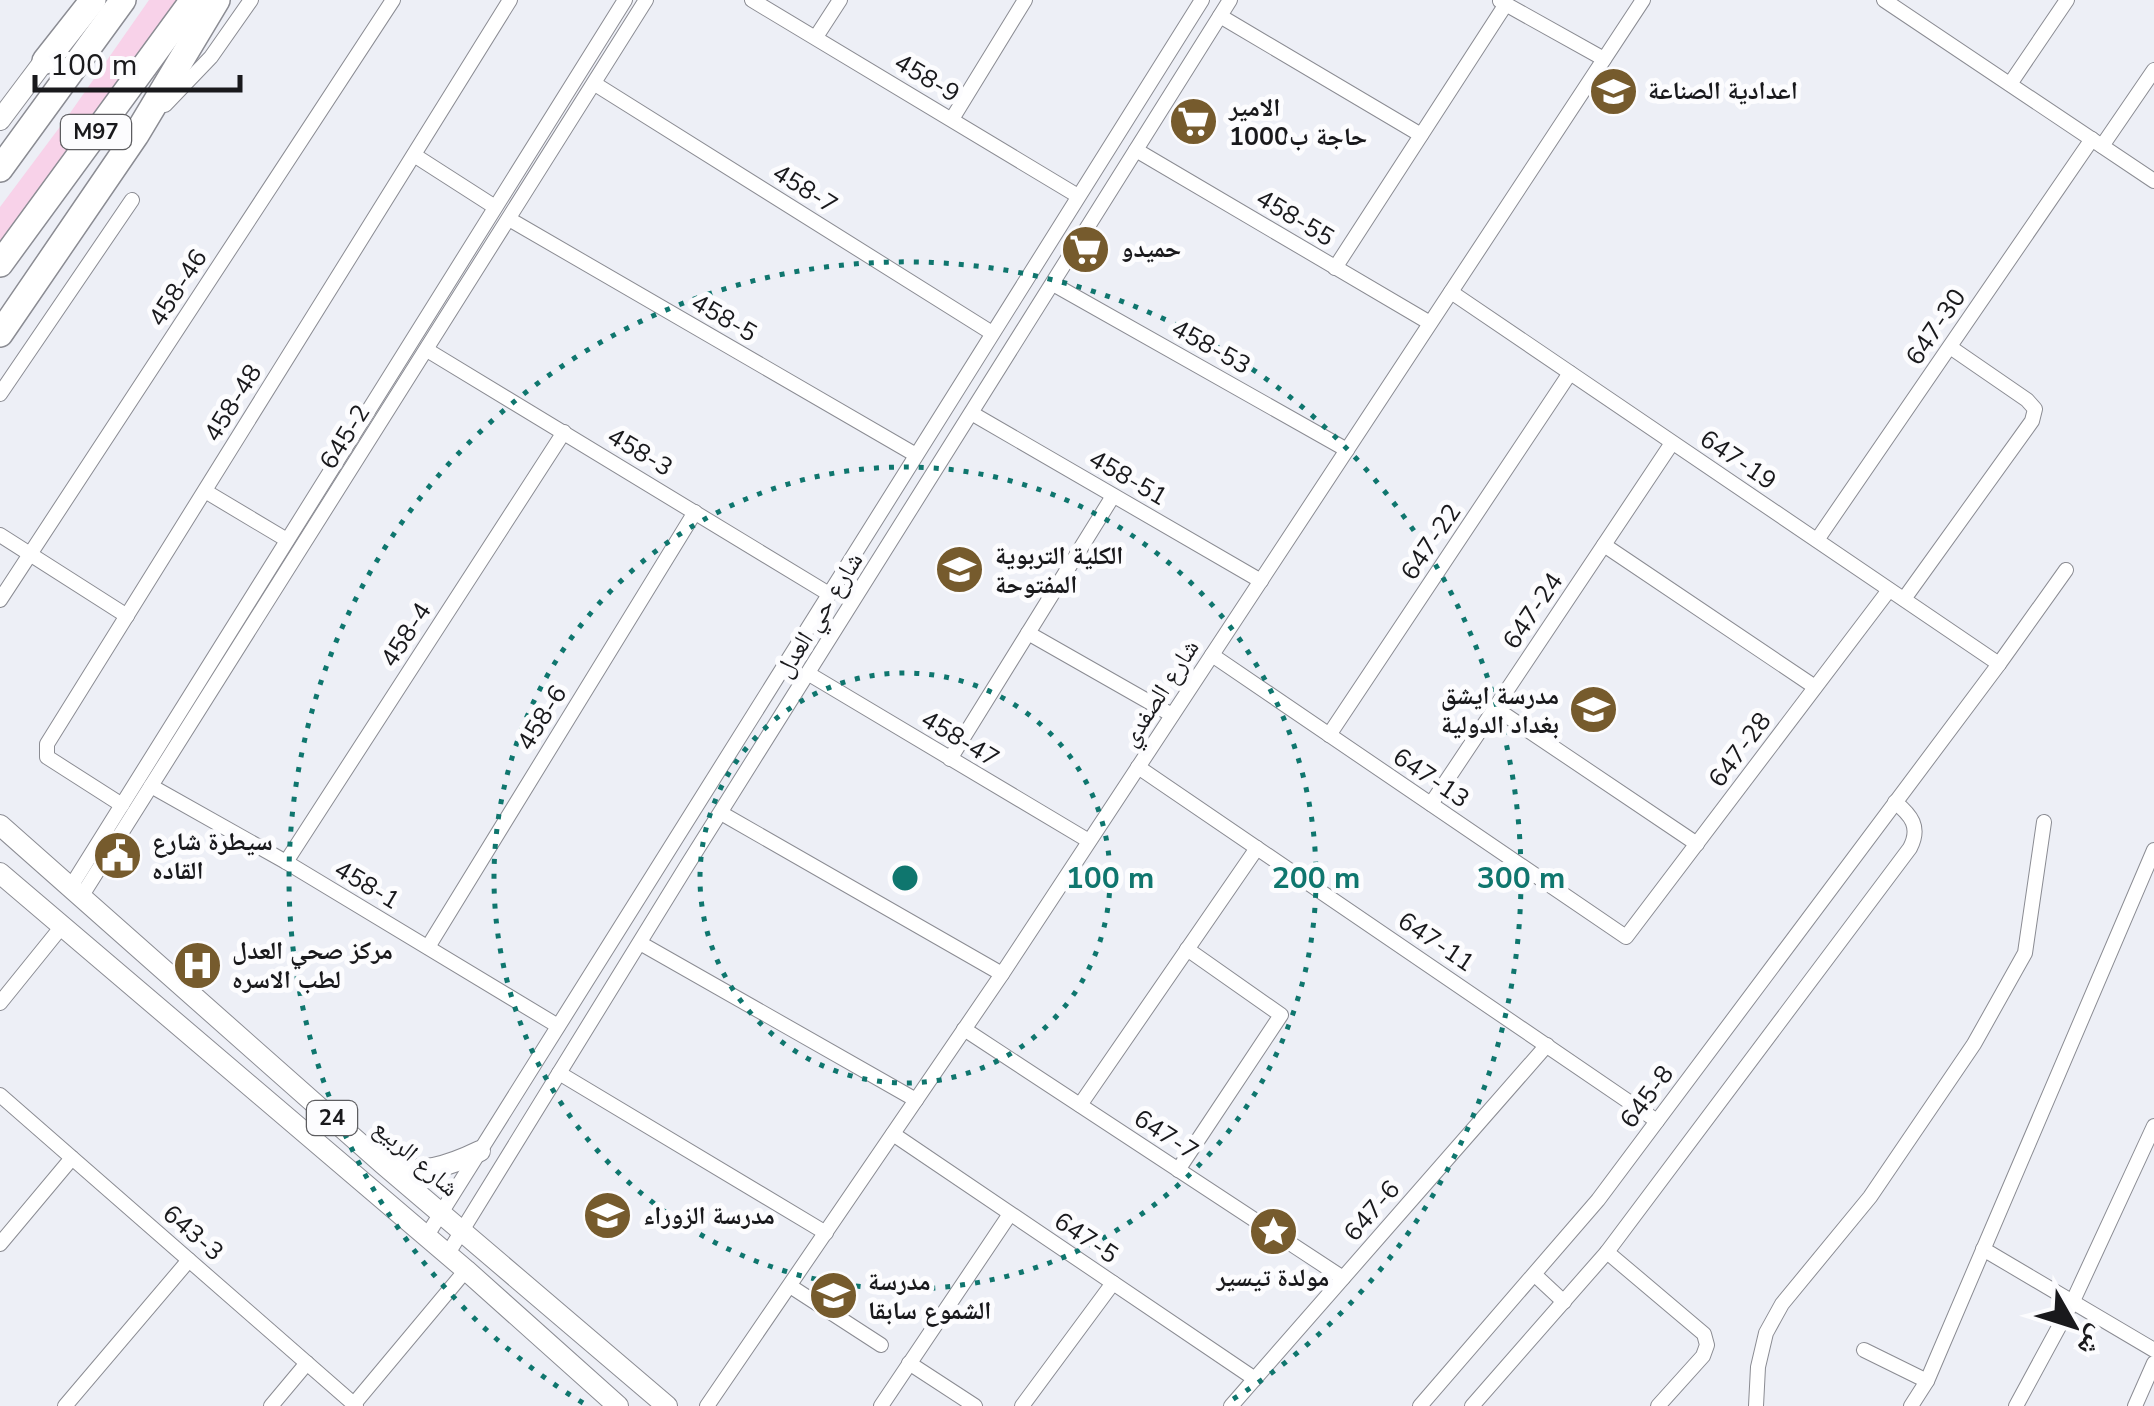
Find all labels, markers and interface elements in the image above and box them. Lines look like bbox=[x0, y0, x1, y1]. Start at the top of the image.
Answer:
scale bar bbox=[35, 30, 240, 92]
text: 100 m bbox=[50, 45, 137, 86]
street label: 458-9 bbox=[888, 45, 966, 111]
school or university icon: اعدادية الصناعة bbox=[1587, 65, 1639, 117]
place label: اعدادية الصناعة bbox=[1648, 74, 1798, 108]
place label: الامير حاجة ب1000 bbox=[1228, 91, 1367, 154]
supermarket icon: الامير حاجة ب1000 bbox=[1168, 96, 1220, 148]
road number: M97 bbox=[61, 115, 131, 149]
street label: 458-7 bbox=[766, 156, 844, 222]
street label: 458-55 bbox=[1250, 181, 1340, 255]
supermarket icon: حميدو bbox=[1060, 223, 1112, 275]
place label: حميدو bbox=[1121, 232, 1181, 266]
street label: 458-46 bbox=[140, 243, 216, 333]
street label: 647-30 bbox=[1898, 282, 1974, 372]
street label: 458-5 bbox=[685, 286, 763, 350]
street label: 458-53 bbox=[1165, 311, 1257, 383]
street label: 458-48 bbox=[196, 358, 270, 448]
street label: 645-2 bbox=[312, 398, 378, 476]
street label: 458-3 bbox=[601, 419, 679, 485]
street label: 647-19 bbox=[1693, 422, 1783, 498]
street label: 458-51 bbox=[1082, 442, 1174, 514]
street label: 647-22 bbox=[1393, 497, 1469, 587]
place label: الكلية التربوية المفتوحة bbox=[995, 539, 1123, 602]
school or university icon: الكلية التربوية المفتوحة bbox=[934, 544, 986, 596]
street label: شارع حي العدل bbox=[767, 546, 873, 685]
street label: 647-24 bbox=[1495, 566, 1571, 656]
street label: 458-4 bbox=[373, 596, 439, 674]
street label: شارع الصفدي bbox=[1113, 633, 1209, 755]
street label: 458-6 bbox=[509, 679, 575, 757]
place label: مدرسة ايشق بغداد الدولية bbox=[1441, 679, 1559, 742]
school or university icon: مدرسة ايشق بغداد الدولية bbox=[1568, 684, 1620, 736]
street label: 458-47 bbox=[915, 702, 1005, 776]
street label: 647-28 bbox=[1701, 706, 1779, 794]
street label: 647-13 bbox=[1386, 740, 1476, 816]
place label: سيطرة شارع القاده bbox=[152, 825, 273, 888]
public building icon: سيطرة شارع القاده bbox=[91, 830, 143, 882]
street label: 458-1 bbox=[328, 852, 406, 918]
text: 100 m bbox=[1066, 858, 1154, 899]
text: 200 m bbox=[1272, 858, 1360, 899]
text: 300 m bbox=[1477, 858, 1565, 899]
centre of rings bbox=[887, 860, 923, 896]
street label: 647-11 bbox=[1391, 904, 1481, 980]
place label: مركز صحي العدل لطب الاسره bbox=[232, 934, 393, 997]
hospital icon: مركز صحي العدل لطب الاسره bbox=[171, 939, 223, 991]
street label: 645-8 bbox=[1612, 1059, 1682, 1135]
road number: 24 bbox=[307, 1101, 357, 1135]
street label: 647-7 bbox=[1127, 1102, 1205, 1168]
street label: شارع الربيع bbox=[366, 1111, 466, 1205]
street label: 647-6 bbox=[1336, 1173, 1408, 1249]
school or university icon: مدرسة الزوراء bbox=[582, 1190, 634, 1242]
street label: 643-3 bbox=[155, 1197, 231, 1269]
place label: مدرسة الزوراء bbox=[643, 1199, 775, 1233]
street label: 647-5 bbox=[1047, 1204, 1125, 1272]
place icon: مولدة تيسير bbox=[1247, 1206, 1299, 1258]
place label: مولدة تيسير bbox=[1216, 1261, 1329, 1295]
place label: مدرسة الشموع سابقا bbox=[868, 1265, 991, 1328]
school or university icon: مدرسة الشموع سابقا bbox=[807, 1270, 859, 1322]
north arrow bbox=[2024, 1276, 2124, 1376]
text: ش bbox=[2069, 1318, 2117, 1365]

